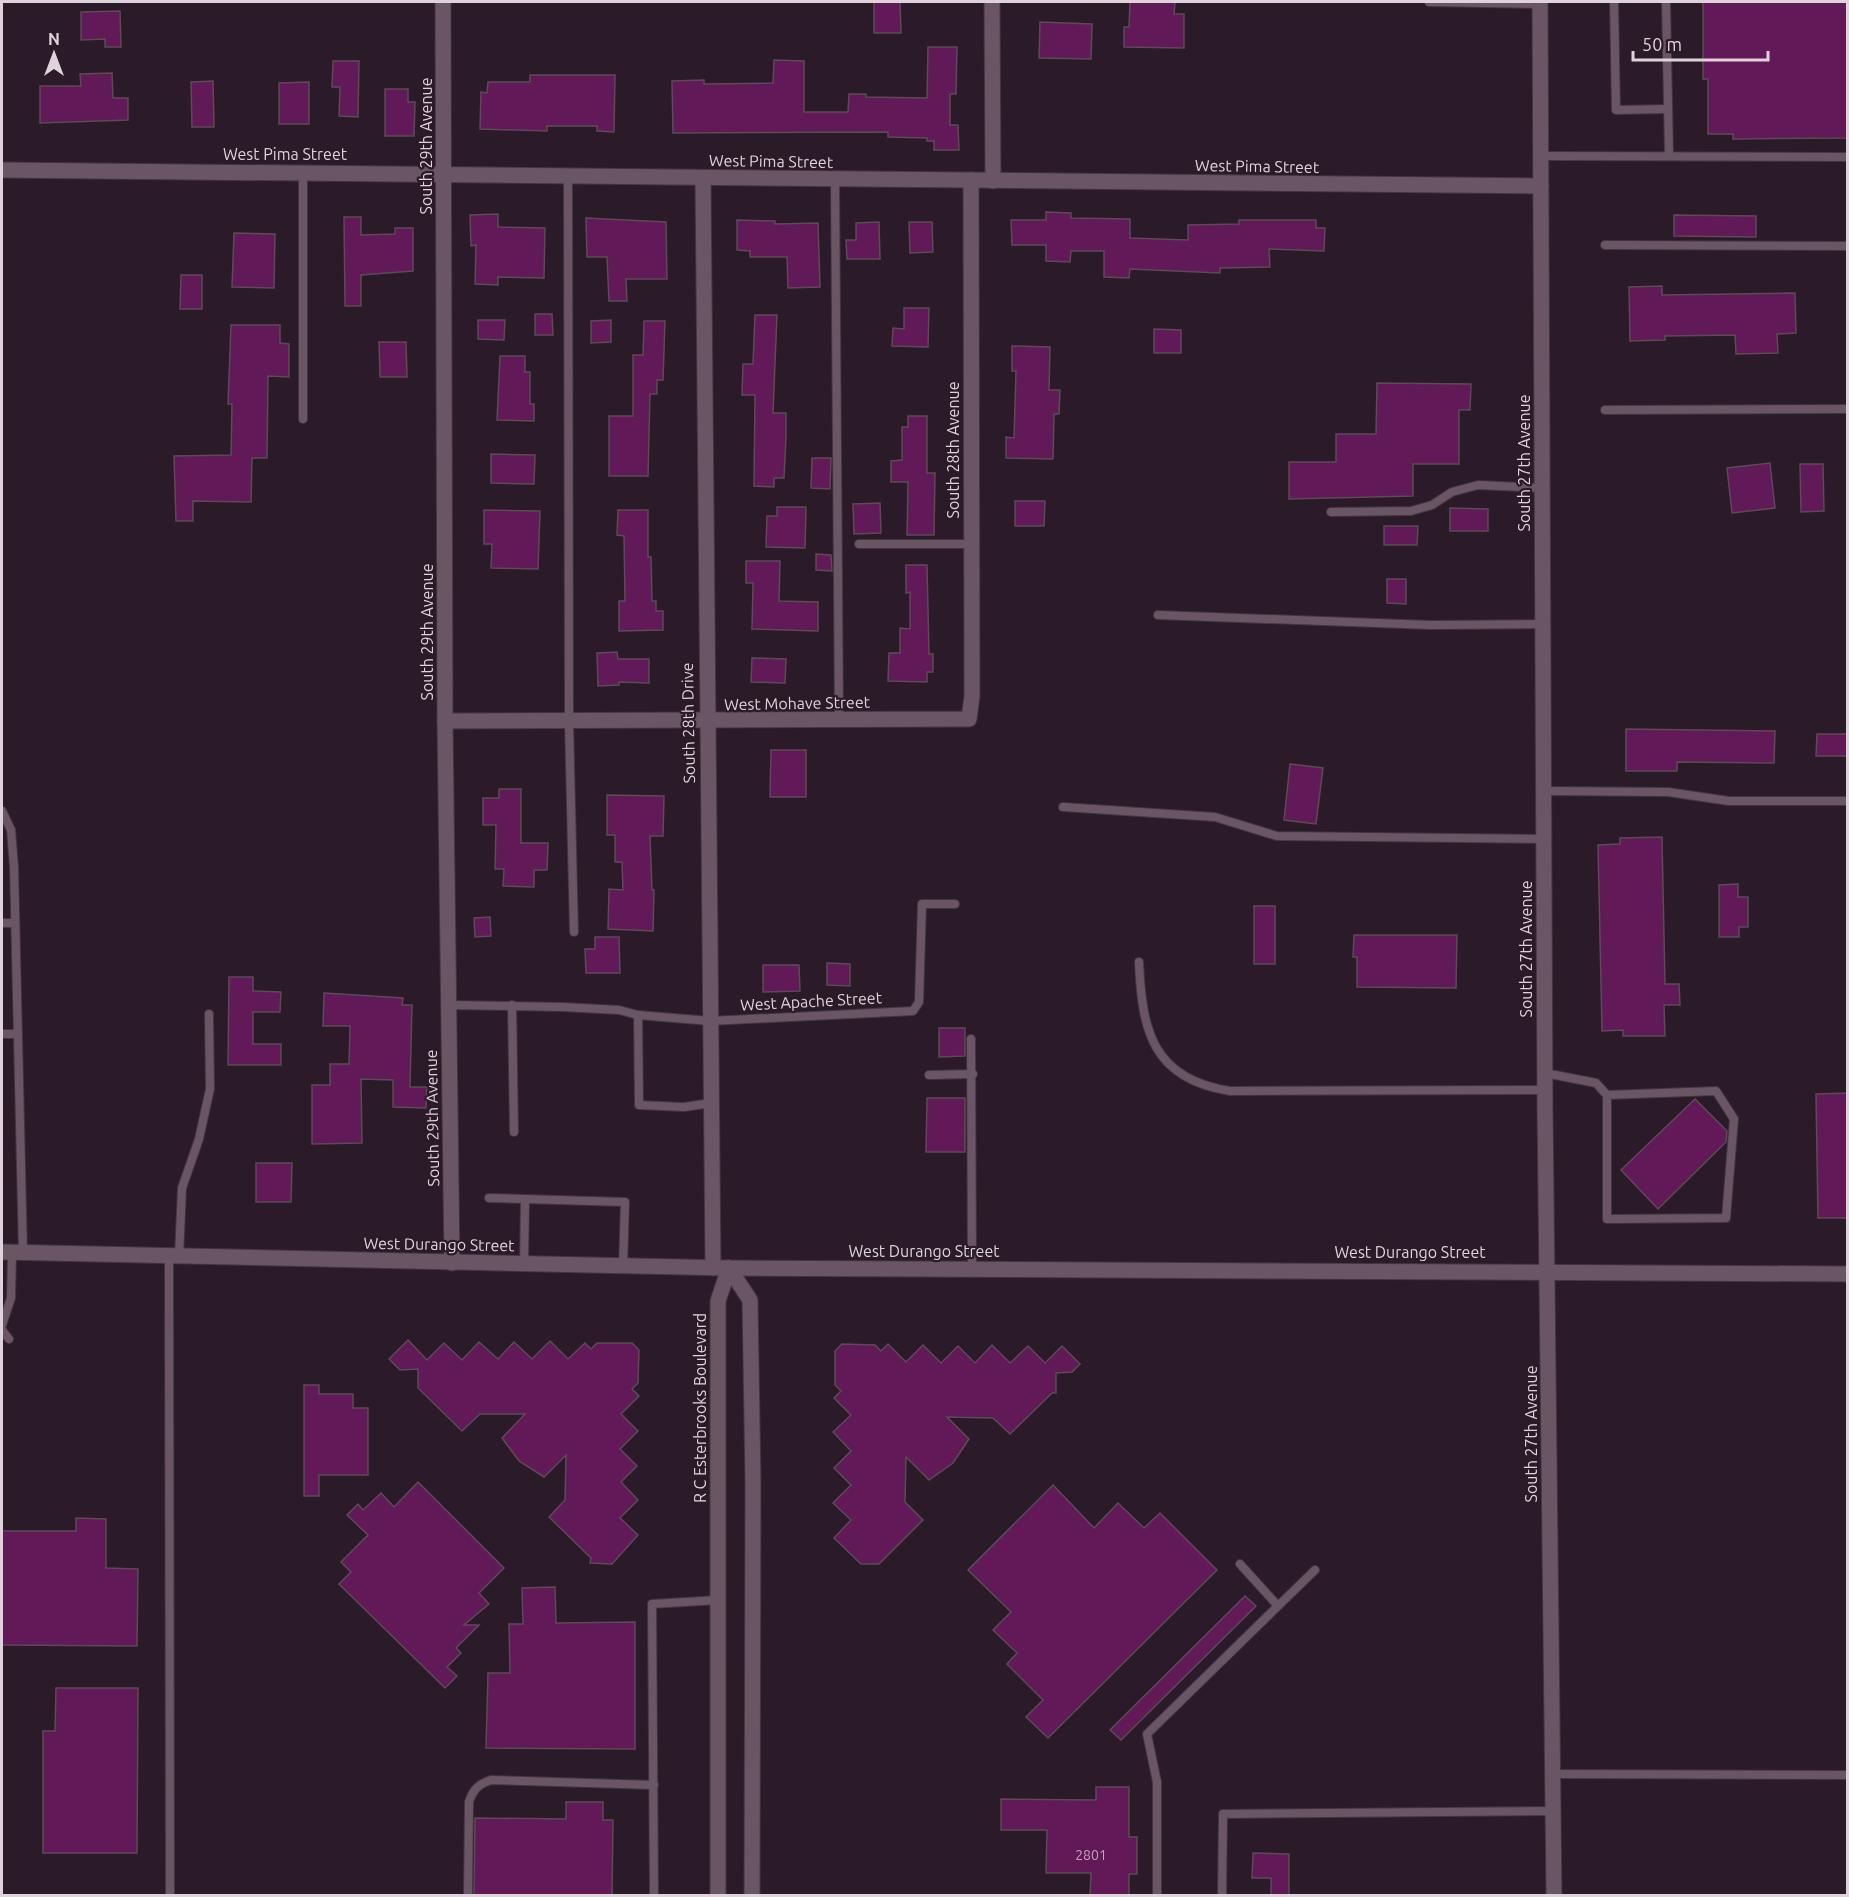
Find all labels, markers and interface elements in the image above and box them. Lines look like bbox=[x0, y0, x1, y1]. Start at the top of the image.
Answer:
north arrow bbox=[24, 24, 84, 84]
scale bar bbox=[1633, 24, 1768, 62]
text: N bbox=[48, 30, 60, 48]
text: 50 m bbox=[1642, 34, 1682, 54]
street label: South 29th Avenue bbox=[417, 77, 435, 215]
street label: West Pima Street bbox=[223, 145, 348, 163]
street label: West Pima Street bbox=[709, 151, 834, 171]
street label: West Pima Street bbox=[1195, 156, 1320, 176]
street label: South 28th Avenue bbox=[944, 381, 962, 519]
street label: South 27th Avenue bbox=[1515, 394, 1533, 532]
street label: South 29th Avenue bbox=[418, 563, 436, 701]
street label: South 28th Drive bbox=[678, 662, 698, 784]
street label: West Mohave Street bbox=[724, 693, 871, 713]
street label: South 27th Avenue bbox=[1517, 880, 1535, 1018]
street label: West Apache Street bbox=[740, 988, 883, 1014]
street label: South 29th Avenue bbox=[422, 1049, 442, 1187]
street label: West Durango Street bbox=[363, 1234, 515, 1254]
street label: West Durango Street bbox=[848, 1242, 1000, 1260]
street label: West Durango Street bbox=[1334, 1243, 1486, 1261]
street label: R C Esterbrooks Boulevard bbox=[691, 1313, 709, 1503]
street label: South 27th Avenue bbox=[1522, 1365, 1540, 1503]
house number: 2801 bbox=[1075, 1847, 1107, 1863]

